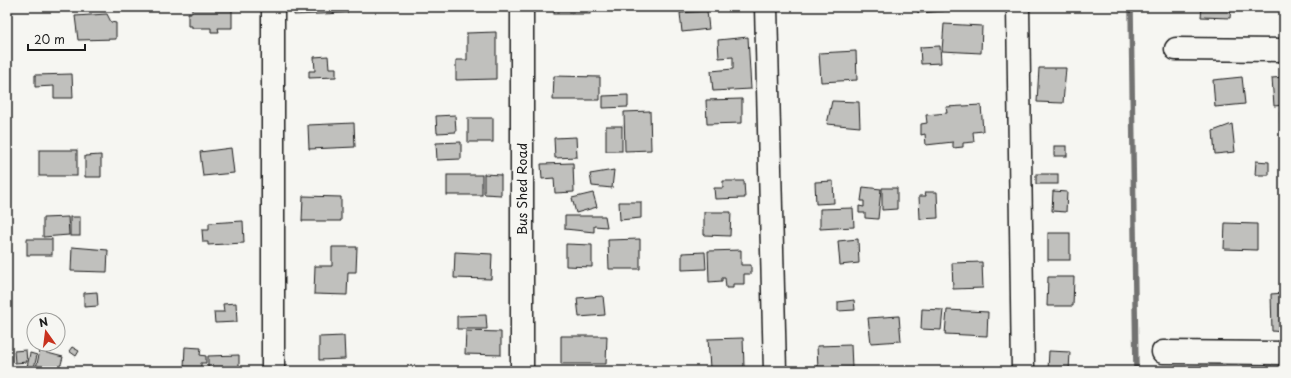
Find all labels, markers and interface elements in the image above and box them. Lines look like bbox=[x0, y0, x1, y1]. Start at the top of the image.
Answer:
scale bar bbox=[28, 26, 85, 52]
text: 20 m bbox=[34, 30, 65, 48]
street label: Bus Shed Road bbox=[512, 143, 531, 235]
north arrow bbox=[26, 312, 66, 352]
text: N bbox=[37, 312, 50, 331]

